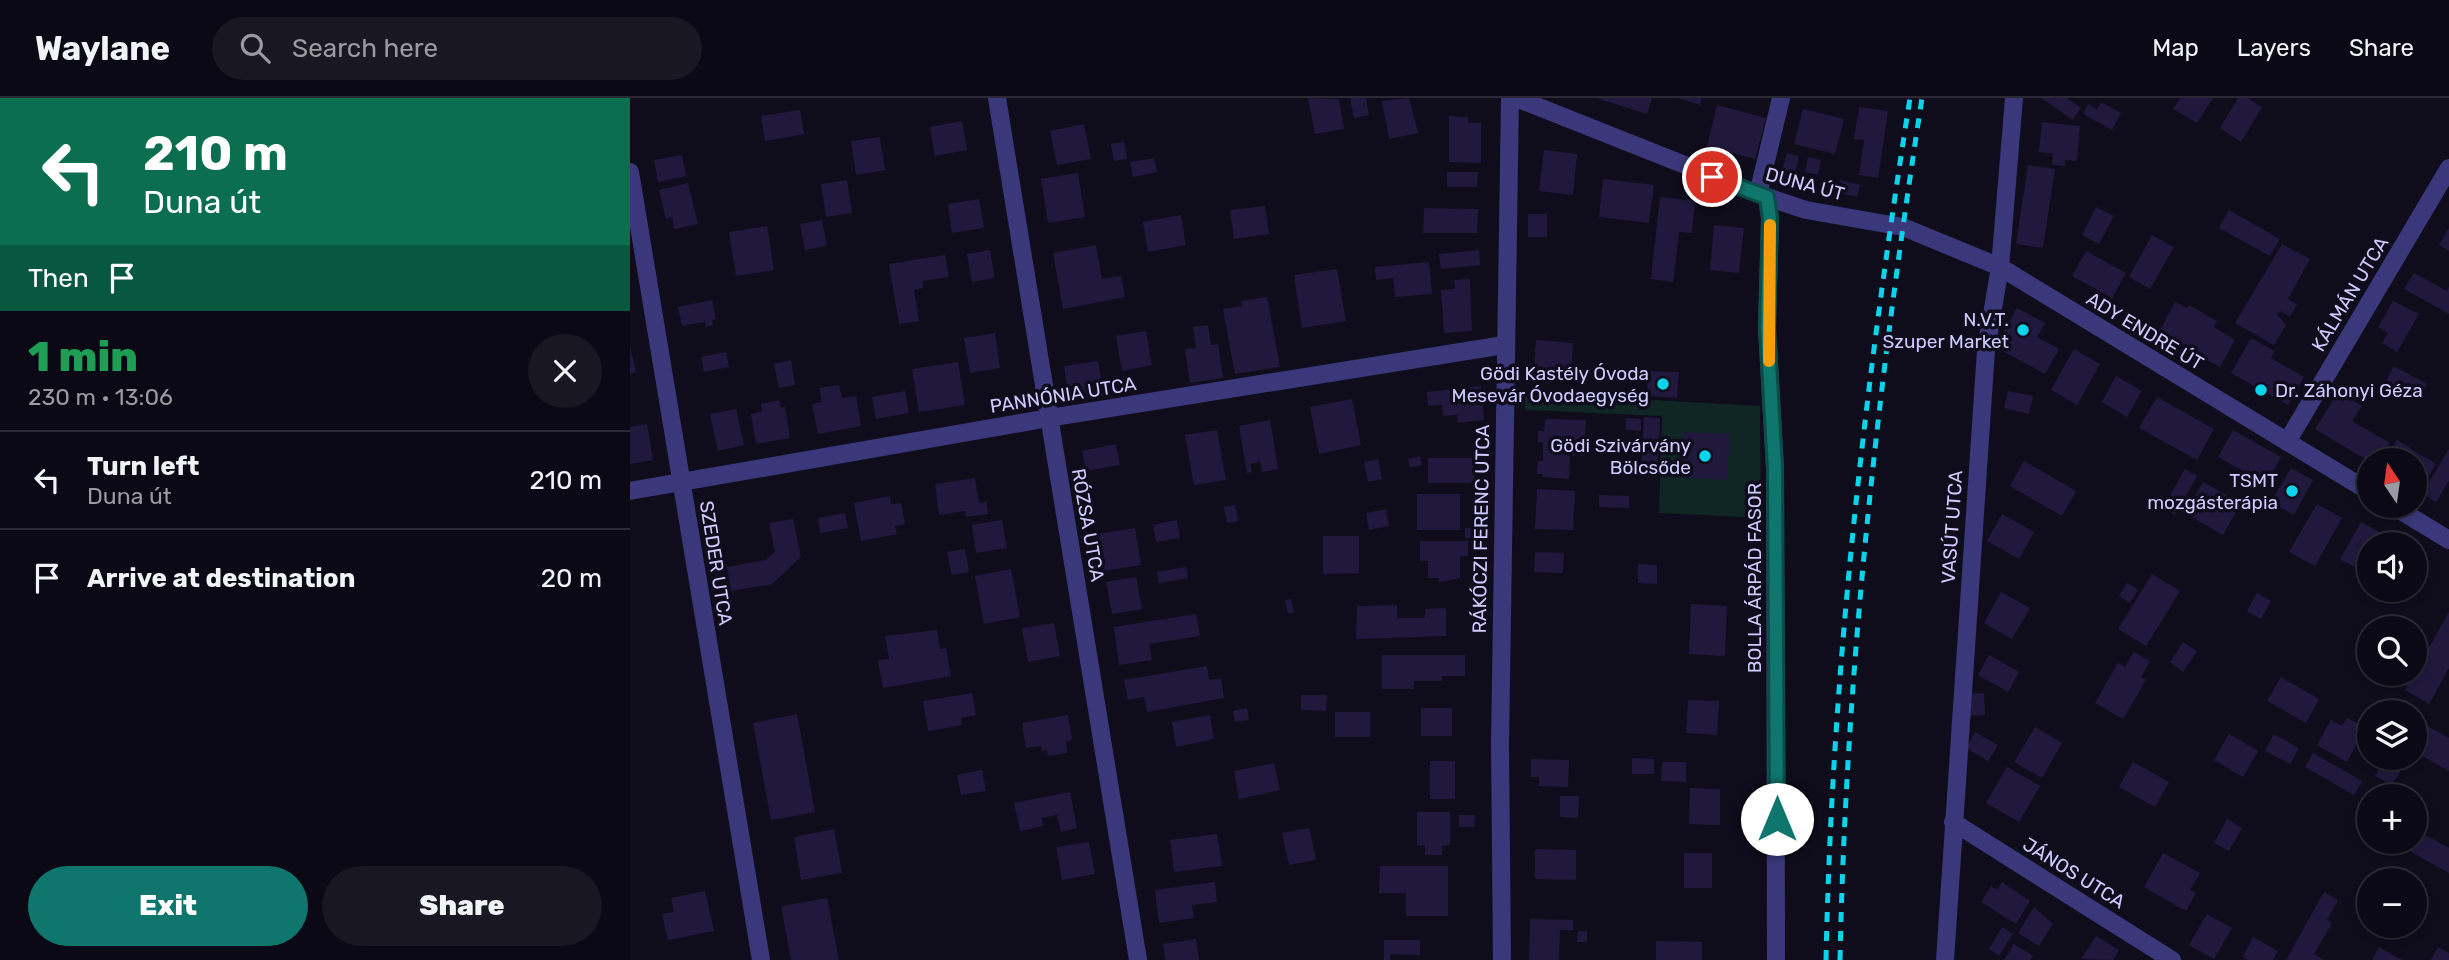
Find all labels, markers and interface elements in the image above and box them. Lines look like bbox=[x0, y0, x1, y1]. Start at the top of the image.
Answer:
search box bbox=[212, 17, 702, 80]
text: Waylane bbox=[35, 29, 170, 68]
icon: search bbox=[236, 29, 274, 67]
text: Search here bbox=[292, 33, 438, 64]
text: Map bbox=[2152, 34, 2199, 62]
text: Layers bbox=[2237, 34, 2311, 62]
text: Share bbox=[2349, 34, 2414, 62]
text: 210 m bbox=[143, 124, 288, 182]
icon: left bbox=[28, 126, 119, 217]
pin bbox=[1682, 147, 1742, 207]
icon: arrive bbox=[1693, 158, 1731, 196]
street label: DUNA ÚT bbox=[1763, 162, 1847, 206]
text: Duna út bbox=[143, 183, 261, 221]
street label: KÁLMÁN UTCA bbox=[2307, 232, 2393, 356]
icon: arrive bbox=[103, 259, 141, 297]
text: Then bbox=[28, 263, 89, 294]
street label: ADY ENDRE ÚT bbox=[2082, 287, 2208, 375]
place label: N.V.T. Szuper Market bbox=[1883, 308, 2010, 353]
marker: N.V.T. Szuper Market bbox=[2015, 322, 2031, 338]
text: 1 min bbox=[28, 332, 138, 382]
button: close bbox=[528, 334, 602, 408]
place label: Gödi Kastély Óvoda Mesevár Óvodaegység bbox=[1452, 362, 1649, 407]
street label: PANNÓNIA UTCA bbox=[988, 372, 1138, 418]
marker: Gödi Kastély Óvoda Mesevár Óvodaegység bbox=[1655, 376, 1671, 392]
place label: Dr. Záhonyi Géza bbox=[2275, 379, 2423, 402]
marker: Dr. Záhonyi Géza bbox=[2253, 382, 2269, 398]
text: 230 m · 13:06 bbox=[28, 383, 173, 411]
street label: RÁKÓCZI FERENC UTCA bbox=[1468, 424, 1494, 634]
place label: Gödi Szivárvány Bölcsőde bbox=[1550, 434, 1691, 479]
marker: Gödi Szivárvány Bölcsőde bbox=[1697, 448, 1713, 464]
north arrow bbox=[2357, 448, 2427, 518]
map controls bbox=[2357, 448, 2427, 938]
text: Turn left bbox=[87, 451, 199, 482]
icon: left bbox=[28, 461, 66, 499]
text: 210 m bbox=[530, 465, 602, 496]
street label: RÓZSA UTCA bbox=[1067, 467, 1109, 584]
street label: VASÚT UTCA bbox=[1937, 469, 1967, 584]
place label: TSMT mozgásterápia bbox=[2147, 469, 2278, 514]
text: Duna út bbox=[87, 482, 172, 510]
street label: BOLLA ÁRPÁD FASOR bbox=[1743, 483, 1766, 673]
marker: TSMT mozgásterápia bbox=[2284, 483, 2300, 499]
street label: SZEDER UTCA bbox=[695, 499, 737, 627]
button: sound bbox=[2357, 532, 2427, 602]
icon: arrive bbox=[28, 559, 66, 597]
text: Arrive at destination bbox=[87, 563, 355, 594]
text: 20 m bbox=[541, 563, 602, 594]
button: search bbox=[2357, 616, 2427, 686]
button: layers bbox=[2357, 700, 2427, 770]
position arrow bbox=[1740, 782, 1814, 856]
button: + bbox=[2357, 784, 2427, 854]
street label: JÁNOS UTCA bbox=[2019, 832, 2130, 914]
button: Exit bbox=[28, 866, 308, 946]
button: Share bbox=[322, 866, 602, 946]
button: − bbox=[2357, 868, 2427, 938]

